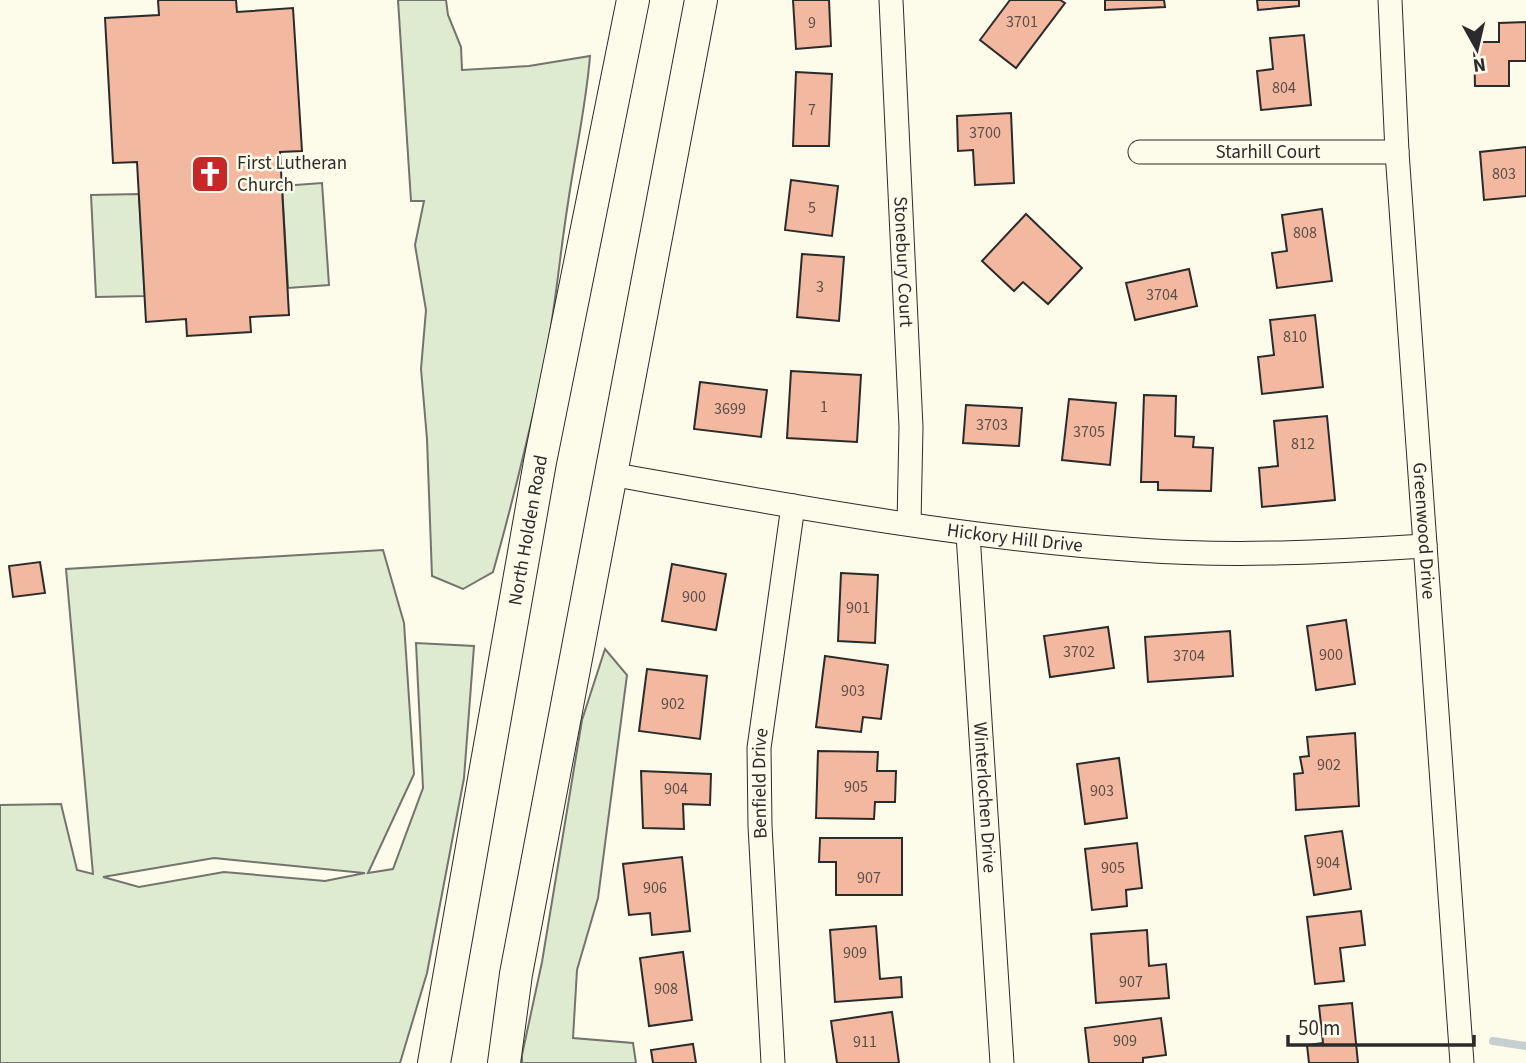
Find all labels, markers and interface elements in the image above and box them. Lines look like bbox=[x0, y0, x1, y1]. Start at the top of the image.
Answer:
house number: 3701 bbox=[1006, 11, 1038, 33]
house number: 9 bbox=[808, 12, 816, 34]
north arrow bbox=[1442, 14, 1512, 84]
text: N bbox=[1471, 50, 1487, 79]
house number: 804 bbox=[1272, 77, 1296, 99]
house number: 7 bbox=[808, 99, 816, 121]
house number: 3700 bbox=[969, 122, 1001, 144]
street label: Starhill Court bbox=[1215, 139, 1321, 166]
place label: First Lutheran Church bbox=[237, 150, 347, 199]
church icon: First Lutheran Church bbox=[189, 153, 231, 195]
house number: 803 bbox=[1492, 163, 1516, 185]
street label: Stonebury Court bbox=[887, 196, 920, 328]
house number: 5 bbox=[808, 197, 816, 219]
house number: 808 bbox=[1293, 222, 1317, 244]
house number: 3 bbox=[816, 276, 824, 298]
house number: 3704 bbox=[1146, 284, 1178, 306]
house number: 810 bbox=[1283, 326, 1307, 348]
house number: 1 bbox=[820, 396, 828, 418]
house number: 3699 bbox=[714, 398, 746, 420]
house number: 3703 bbox=[976, 414, 1008, 436]
house number: 3705 bbox=[1073, 421, 1105, 443]
house number: 812 bbox=[1291, 433, 1315, 455]
street label: North Holden Road bbox=[501, 453, 555, 608]
street label: Greenwood Drive bbox=[1406, 461, 1442, 600]
street label: Hickory Hill Drive bbox=[945, 517, 1084, 559]
house number: 900 bbox=[682, 586, 706, 608]
house number: 901 bbox=[846, 597, 870, 619]
house number: 3702 bbox=[1063, 641, 1095, 663]
house number: 900 bbox=[1319, 644, 1343, 666]
house number: 3704 bbox=[1173, 645, 1205, 667]
house number: 903 bbox=[841, 680, 865, 702]
house number: 902 bbox=[661, 693, 685, 715]
street label: Winterlochen Drive bbox=[967, 721, 1003, 874]
street label: Benfield Drive bbox=[745, 726, 775, 840]
house number: 902 bbox=[1317, 754, 1341, 776]
house number: 905 bbox=[844, 776, 868, 798]
house number: 904 bbox=[664, 778, 688, 800]
house number: 903 bbox=[1090, 780, 1114, 802]
house number: 904 bbox=[1316, 852, 1340, 874]
house number: 905 bbox=[1101, 857, 1125, 879]
house number: 907 bbox=[857, 867, 881, 889]
house number: 906 bbox=[643, 877, 667, 899]
house number: 909 bbox=[843, 942, 867, 964]
house number: 907 bbox=[1119, 971, 1143, 993]
house number: 908 bbox=[654, 978, 678, 1000]
scale bar bbox=[1288, 1004, 1474, 1048]
text: 50 m bbox=[1298, 1013, 1340, 1043]
house number: 909 bbox=[1113, 1030, 1137, 1052]
house number: 911 bbox=[853, 1031, 877, 1053]

